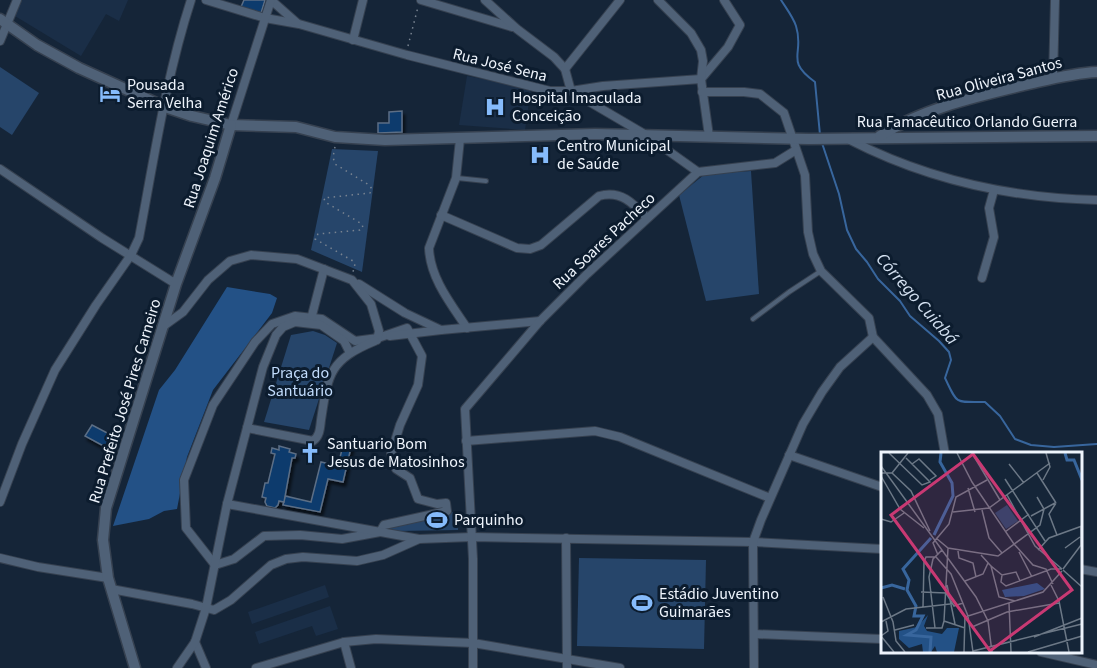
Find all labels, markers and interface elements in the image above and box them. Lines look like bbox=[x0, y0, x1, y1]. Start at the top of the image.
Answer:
street label: Rua José Sena bbox=[451, 43, 549, 87]
street label: Rua Oliveira Santos bbox=[934, 52, 1065, 106]
street label: Rua Joaquim Américo bbox=[178, 65, 244, 211]
place label: Pousada Serra Velha bbox=[127, 74, 202, 114]
hotel icon: Pousada Serra Velha bbox=[98, 82, 122, 106]
place label: Hospital Imaculada Conceição bbox=[512, 87, 642, 127]
hospital icon: Hospital Imaculada Conceição bbox=[483, 95, 507, 119]
street label: Rua Famacêutico Orlando Guerra bbox=[857, 111, 1077, 133]
place label: Centro Municipal de Saúde bbox=[557, 135, 671, 175]
hospital icon: Centro Municipal de Saúde bbox=[528, 143, 552, 167]
street label: Rua Soares Pacheco bbox=[548, 187, 660, 295]
water label: Córrego Cuiabá bbox=[870, 248, 964, 351]
street label: Rua Prefeito José Pires Carneiro bbox=[83, 296, 167, 506]
park label: Praça do Santuário bbox=[267, 362, 333, 402]
place label: Santuario Bom Jesus de Matosinhos bbox=[327, 433, 465, 473]
church icon: Santuario Bom Jesus de Matosinhos bbox=[298, 441, 322, 465]
inset map bbox=[881, 452, 1082, 653]
sports icon: Parquinho bbox=[425, 508, 449, 532]
place label: Parquinho bbox=[454, 509, 523, 531]
place label: Estádio Juventino Guimarães bbox=[659, 583, 779, 623]
sports icon: Estádio Juventino Guimarães bbox=[630, 591, 654, 615]

